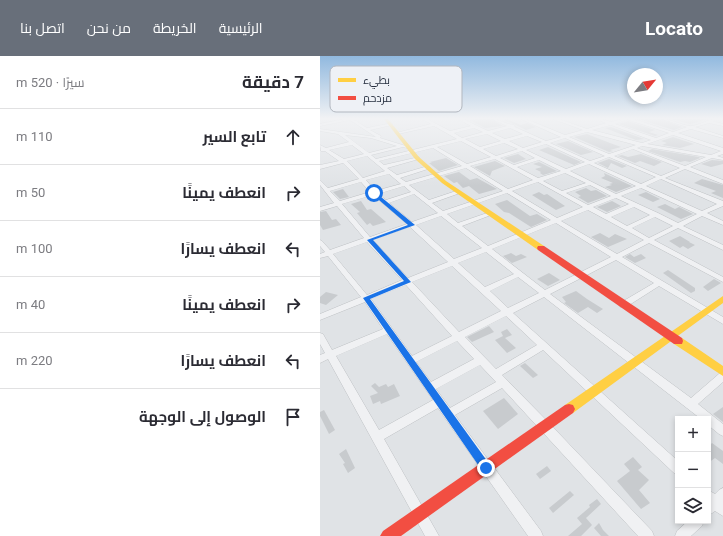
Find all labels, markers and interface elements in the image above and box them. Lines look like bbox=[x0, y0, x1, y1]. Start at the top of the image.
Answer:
text: Locato bbox=[645, 17, 703, 40]
text: اتصل بنا bbox=[20, 20, 65, 36]
text: من نحن bbox=[87, 20, 131, 36]
text: الخريطة bbox=[153, 20, 197, 36]
text: الرئيسية bbox=[219, 20, 263, 36]
legend bbox=[330, 66, 462, 112]
north arrow bbox=[627, 68, 663, 104]
text: 7 دقيقة bbox=[242, 72, 304, 92]
text: بطيء bbox=[363, 74, 390, 89]
text: سيرًا · 520 m bbox=[16, 75, 84, 90]
text: مزدحم bbox=[363, 92, 392, 106]
icon: ahead bbox=[282, 126, 304, 148]
text: تابع السير bbox=[203, 128, 266, 146]
text: 110 m bbox=[16, 129, 53, 144]
icon: right bbox=[282, 182, 304, 204]
text: انعطف يمينًا bbox=[182, 184, 266, 202]
route start bbox=[365, 184, 383, 202]
text: 50 m bbox=[16, 185, 45, 200]
icon: left bbox=[282, 238, 304, 260]
text: انعطف يسارًا bbox=[180, 240, 266, 258]
text: 100 m bbox=[16, 241, 53, 256]
icon: right bbox=[282, 294, 304, 316]
text: انعطف يمينًا bbox=[182, 296, 266, 314]
text: 40 m bbox=[16, 297, 45, 312]
icon: left bbox=[282, 350, 304, 372]
text: انعطف يسارًا bbox=[180, 352, 266, 370]
text: 220 m bbox=[16, 353, 53, 368]
icon: arrive bbox=[282, 406, 304, 428]
text: الوصول إلى الوجهة bbox=[139, 408, 266, 426]
map controls bbox=[675, 416, 711, 524]
button: + bbox=[675, 416, 711, 452]
button: − bbox=[675, 452, 711, 488]
route end bbox=[477, 459, 495, 477]
button: layers bbox=[675, 488, 711, 524]

